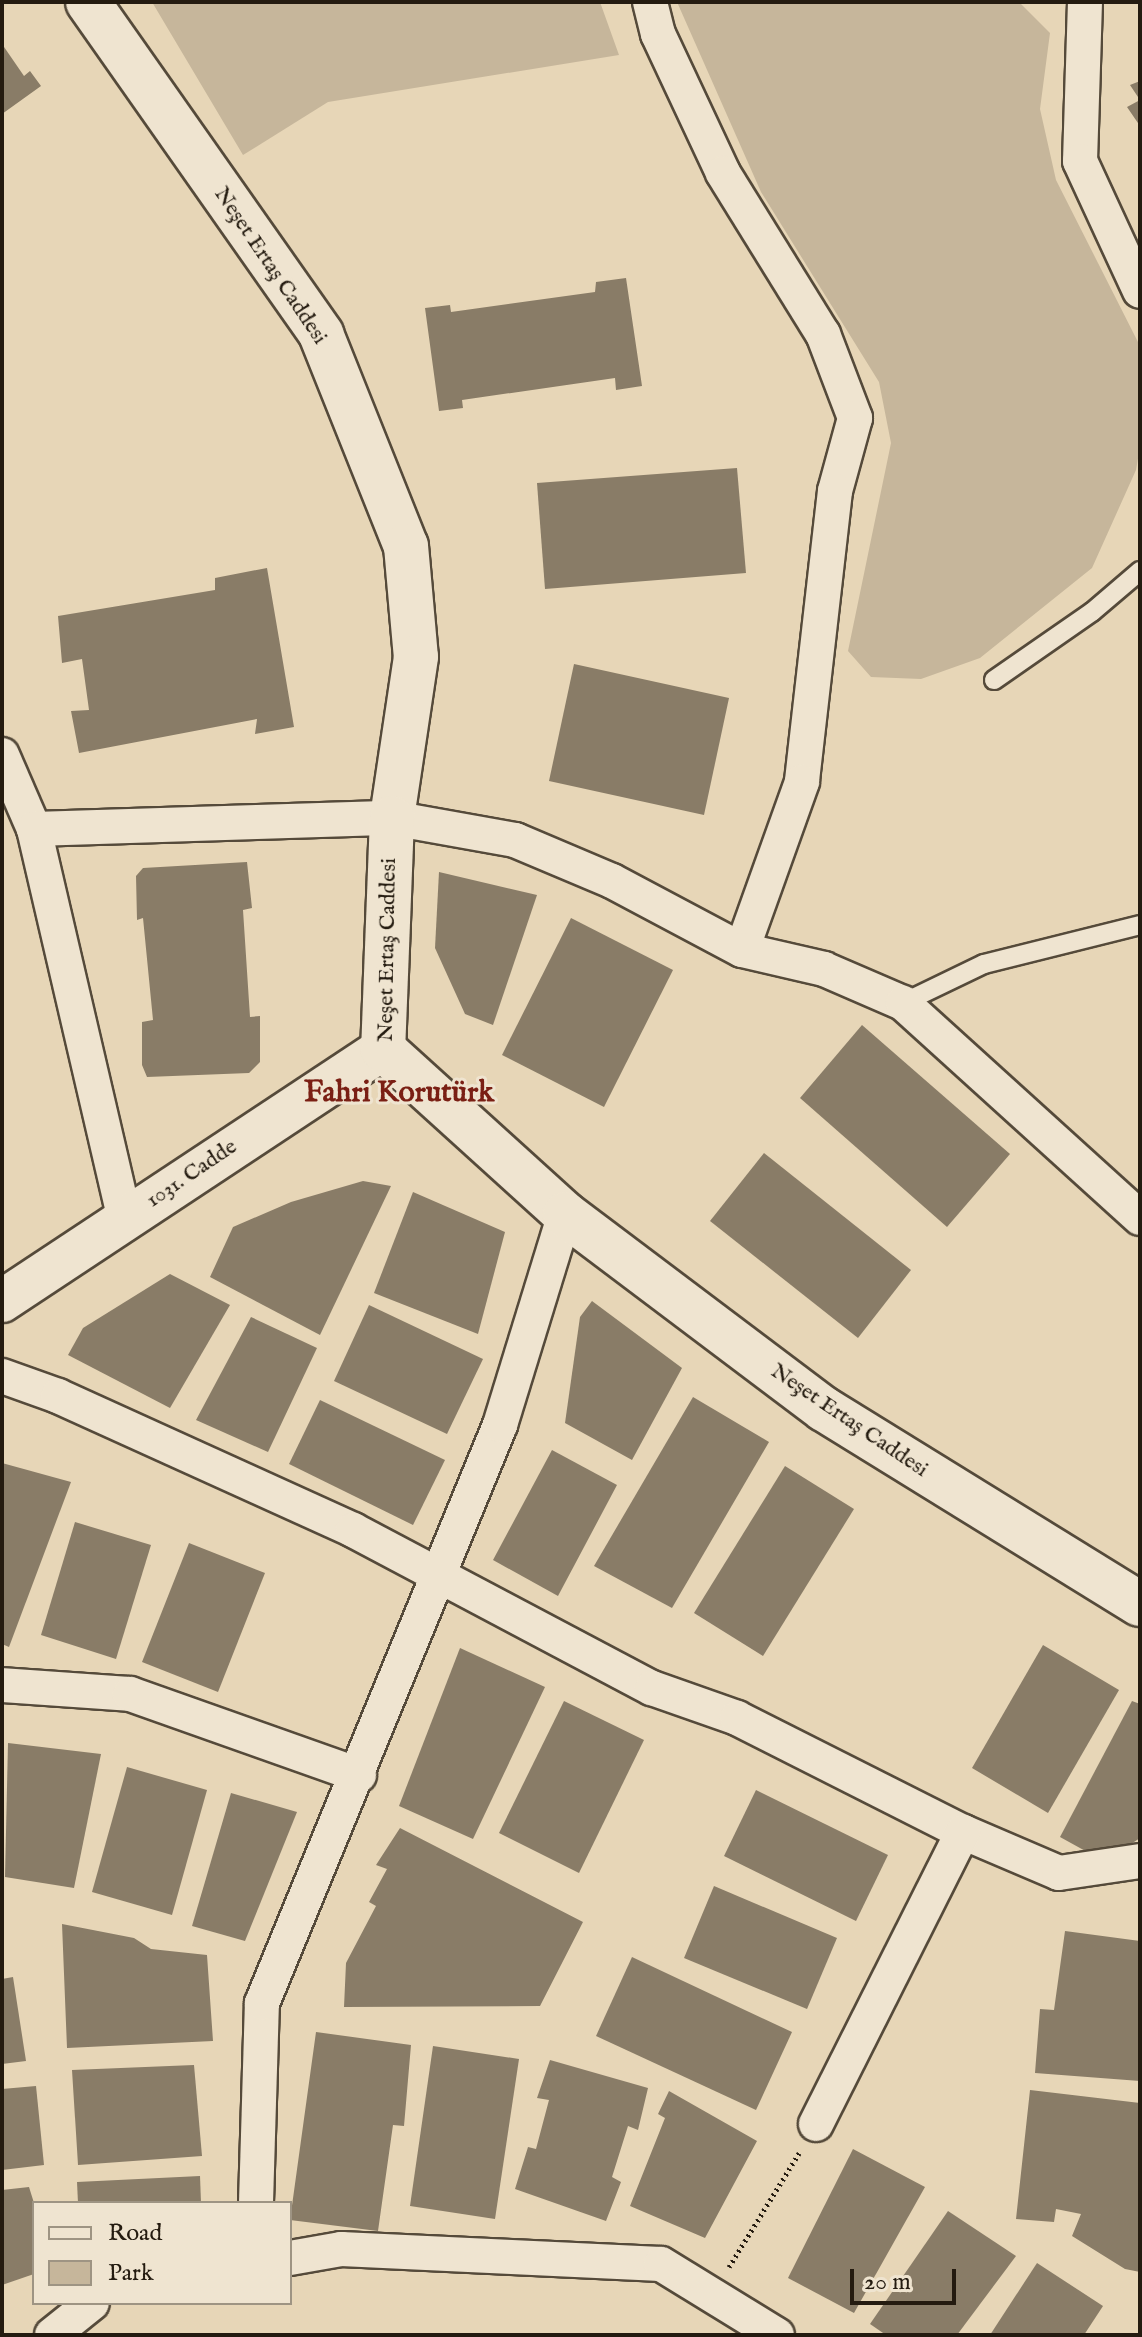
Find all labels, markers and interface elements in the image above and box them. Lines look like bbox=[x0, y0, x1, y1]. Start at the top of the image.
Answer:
street label: Neşet Ertaş Caddesi bbox=[208, 182, 332, 350]
street label: Neşet Ertaş Caddesi bbox=[373, 858, 403, 1042]
district label: Fahri Korutürk bbox=[304, 1075, 494, 1111]
street label: 1031. Cadde bbox=[142, 1134, 242, 1214]
street label: Neşet Ertaş Caddesi bbox=[765, 1359, 933, 1483]
legend bbox=[32, 2201, 292, 2305]
text: Road bbox=[108, 2218, 162, 2249]
scale bar bbox=[854, 2253, 960, 2303]
text: Park bbox=[108, 2258, 154, 2289]
text: 20 m bbox=[864, 2267, 911, 2298]

